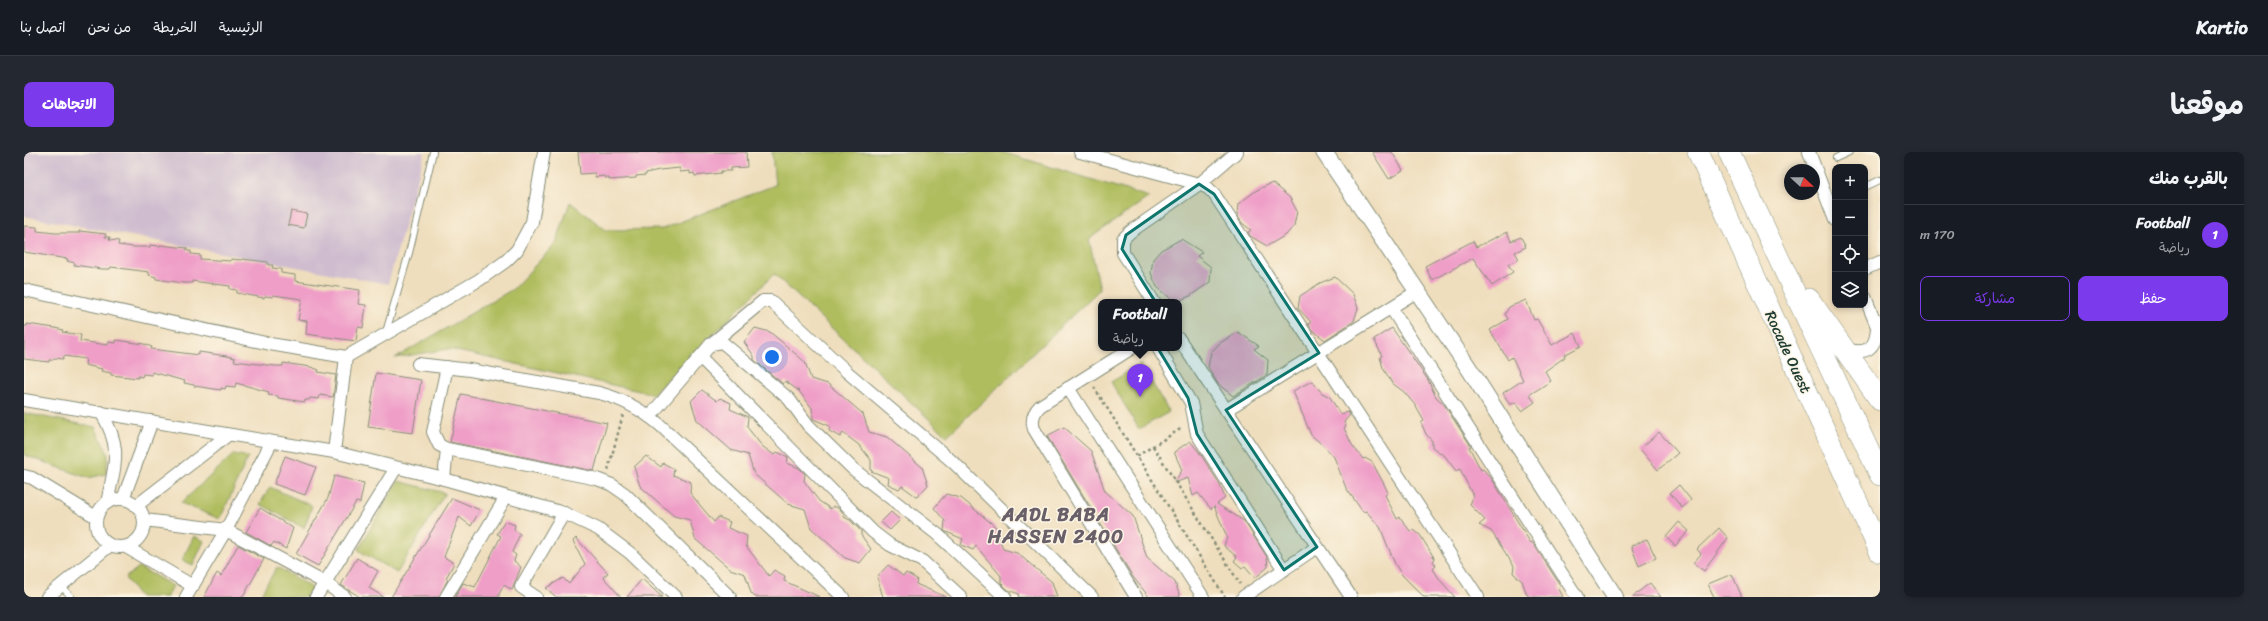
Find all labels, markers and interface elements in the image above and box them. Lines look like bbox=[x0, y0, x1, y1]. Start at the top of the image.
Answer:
text: Kartio bbox=[2196, 11, 2248, 44]
text: اتصل بنا bbox=[20, 15, 66, 40]
text: من نحن bbox=[88, 15, 131, 40]
text: الخريطة bbox=[153, 15, 197, 40]
text: الرئيسية bbox=[219, 15, 263, 40]
text: موقعنا bbox=[2170, 80, 2244, 129]
button: الاتجاهات bbox=[24, 82, 114, 127]
text: بالقرب منك bbox=[2149, 163, 2228, 193]
north arrow bbox=[1784, 164, 1820, 200]
map controls bbox=[1832, 164, 1868, 308]
button: + bbox=[1832, 164, 1868, 200]
button: − bbox=[1832, 200, 1868, 236]
text: Football bbox=[2136, 210, 2190, 236]
text: 170 m bbox=[1920, 223, 1955, 246]
text: 1 bbox=[2212, 223, 2218, 246]
button: locate bbox=[1832, 236, 1868, 272]
text: رياضة bbox=[2159, 236, 2190, 259]
button: layers bbox=[1832, 272, 1868, 308]
button: مشاركة bbox=[1920, 276, 2070, 321]
button: حفظ bbox=[2078, 276, 2228, 321]
popup bbox=[1098, 299, 1182, 351]
text: Football bbox=[1113, 301, 1167, 327]
street label: Rocade Ouest bbox=[1757, 306, 1819, 398]
text: رياضة bbox=[1113, 327, 1144, 350]
your location bbox=[762, 347, 782, 367]
pin: 1 bbox=[1127, 364, 1153, 397]
district label: AADL BABA HASSEN 2400 bbox=[987, 498, 1124, 553]

